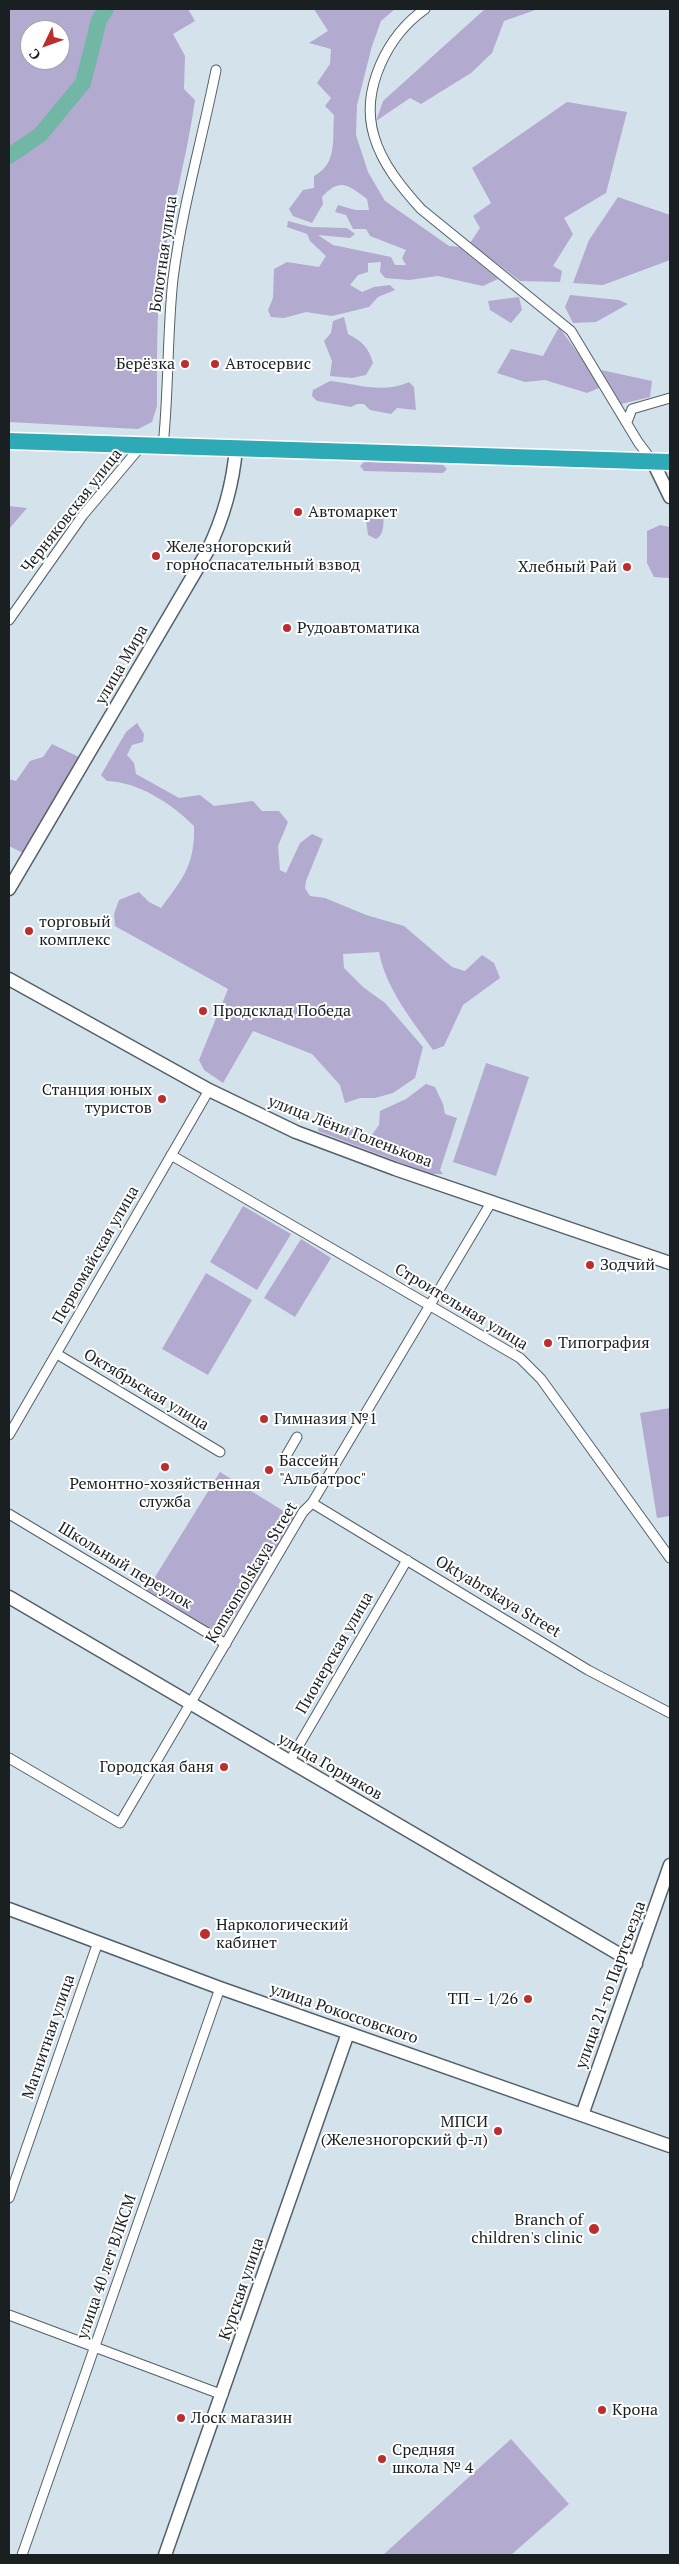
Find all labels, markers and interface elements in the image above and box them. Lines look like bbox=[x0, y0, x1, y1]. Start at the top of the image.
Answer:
north arrow bbox=[20, 20, 70, 70]
text: С bbox=[24, 45, 44, 64]
street label: Болотная улица bbox=[146, 194, 182, 314]
place label: Берёзка bbox=[116, 354, 175, 374]
place label: Автосервис bbox=[225, 354, 311, 374]
marker: Берёзка bbox=[179, 358, 191, 370]
marker: Автосервис bbox=[209, 358, 221, 370]
street label: Черняковская улица bbox=[18, 445, 126, 577]
place label: Автомаркет bbox=[308, 502, 397, 522]
marker: Автомаркет bbox=[292, 506, 304, 518]
place label: Железногорский горноспасательный взвод bbox=[166, 537, 360, 575]
marker: Железногорский горноспасательный взвод bbox=[150, 550, 162, 562]
place label: Хлебный Рай bbox=[518, 557, 617, 577]
marker: Хлебный Рай bbox=[621, 561, 633, 573]
place label: Рудоавтоматика bbox=[297, 618, 420, 638]
street label: улица Мира bbox=[91, 622, 153, 708]
marker: Рудоавтоматика bbox=[281, 622, 293, 634]
place label: торговый комплекс bbox=[39, 912, 111, 950]
marker: торговый комплекс bbox=[23, 925, 35, 937]
place label: Продсклад Победа bbox=[213, 1001, 351, 1021]
marker: Продсклад Победа bbox=[197, 1005, 209, 1017]
place label: Станция юных туристов bbox=[42, 1080, 152, 1118]
street label: улица Лёни Голенькова bbox=[265, 1092, 435, 1172]
marker: Станция юных туристов bbox=[156, 1093, 168, 1105]
street label: Первомайская улица bbox=[49, 1183, 143, 1327]
place label: Зодчий bbox=[600, 1255, 655, 1275]
marker: Зодчий bbox=[584, 1259, 596, 1271]
street label: Строительная улица bbox=[391, 1260, 531, 1354]
place label: Типография bbox=[558, 1333, 650, 1353]
marker: Типография bbox=[542, 1337, 554, 1349]
street label: Октябрьская улица bbox=[80, 1345, 212, 1435]
place label: Гимназия №1 bbox=[274, 1409, 377, 1429]
marker: Гимназия №1 bbox=[258, 1413, 270, 1425]
place label: Бассейн "Альбатрос" bbox=[279, 1451, 366, 1489]
marker: Ремонтно-хозяйственная служба bbox=[159, 1461, 171, 1473]
marker: Бассейн "Альбатрос" bbox=[263, 1464, 275, 1476]
place label: Ремонтно-хозяйственная служба bbox=[70, 1474, 260, 1512]
street label: Komsomolskaya Street bbox=[202, 1499, 302, 1647]
street label: Школьный переулок bbox=[55, 1518, 195, 1614]
street label: Oktyabrskaya Street bbox=[432, 1552, 564, 1642]
street label: Пионерская улица bbox=[292, 1589, 378, 1717]
street label: улица Горняков bbox=[274, 1729, 386, 1805]
place label: Городская баня bbox=[100, 1757, 214, 1777]
marker: Городская баня bbox=[218, 1761, 230, 1773]
street label: улица 21-го Партсъезда bbox=[572, 1899, 650, 2071]
place label: Наркологический кабинет bbox=[216, 1915, 349, 1953]
marker: Наркологический кабинет bbox=[198, 1927, 212, 1941]
street label: Магнитная улица bbox=[19, 1972, 79, 2102]
street label: улица Рокоссовского bbox=[267, 1980, 421, 2048]
place label: ТП – 1/26 bbox=[448, 1989, 518, 2009]
marker: ТП – 1/26 bbox=[522, 1993, 534, 2005]
place label: МПСИ (Железногорский ф-л) bbox=[321, 2112, 488, 2150]
marker: МПСИ (Железногорский ф-л) bbox=[492, 2125, 504, 2137]
street label: улица 40 лет ВЛКСМ bbox=[73, 2192, 141, 2342]
place label: Branch of children's clinic bbox=[471, 2210, 583, 2248]
marker: Branch of children's clinic bbox=[587, 2222, 601, 2236]
street label: Курская улица bbox=[215, 2235, 269, 2343]
place label: Крона bbox=[612, 2400, 658, 2420]
marker: Крона bbox=[596, 2404, 608, 2416]
place label: Лоск магазин bbox=[191, 2408, 292, 2428]
marker: Лоск магазин bbox=[175, 2412, 187, 2424]
place label: Средняя школа № 4 bbox=[392, 2440, 473, 2478]
marker: Средняя школа № 4 bbox=[376, 2453, 388, 2465]

